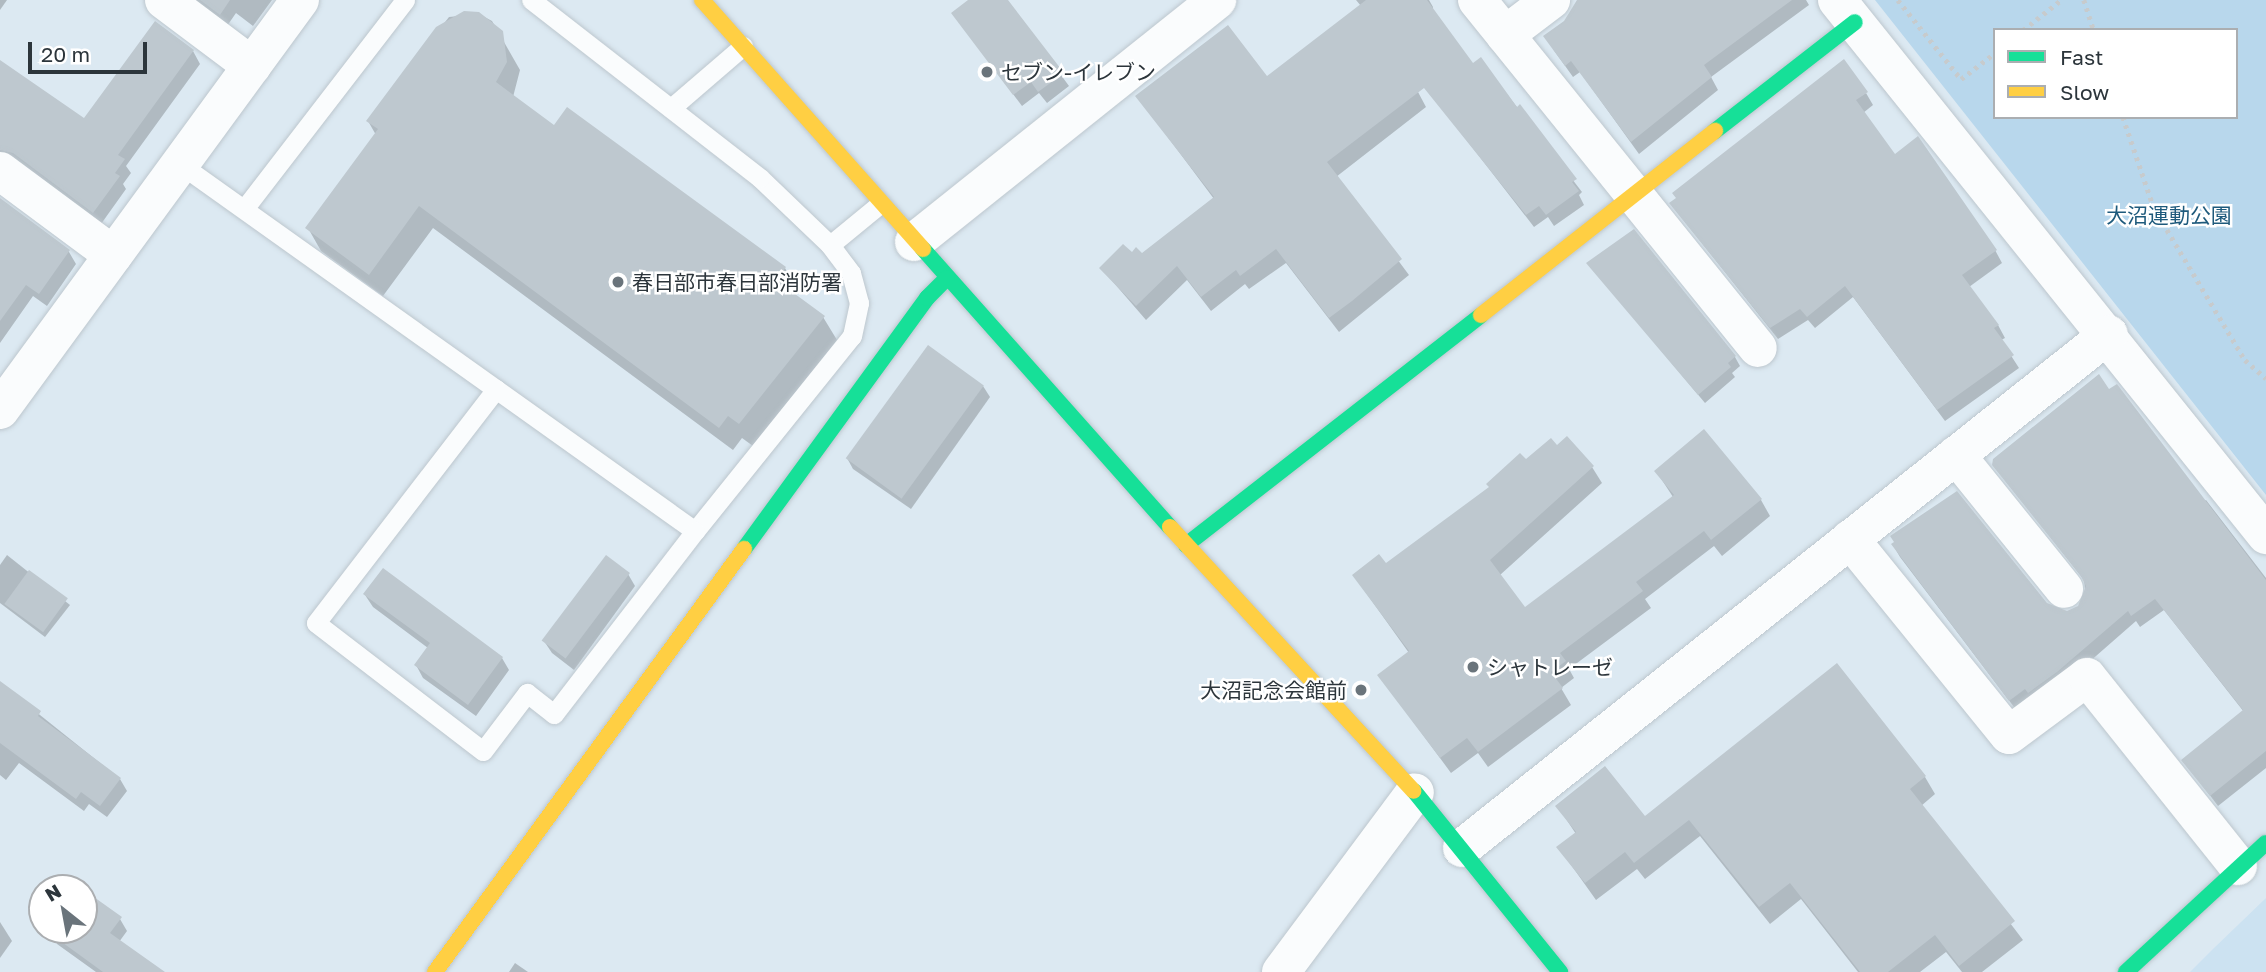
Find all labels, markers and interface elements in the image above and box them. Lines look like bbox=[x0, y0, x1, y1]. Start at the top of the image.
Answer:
scale bar bbox=[32, 28, 150, 72]
legend bbox=[1993, 28, 2238, 119]
text: 20 m bbox=[41, 41, 90, 67]
text: Fast bbox=[2060, 44, 2103, 70]
place label: セブン-イレブン bbox=[1001, 59, 1156, 85]
marker: セブン-イレブン bbox=[979, 64, 995, 80]
text: Slow bbox=[2060, 79, 2109, 105]
park label: 大沼運動公園 bbox=[2106, 202, 2232, 228]
place label: 春日部市春日部消防署 bbox=[632, 269, 842, 295]
marker: 春日部市春日部消防署 bbox=[610, 274, 626, 290]
place label: シャトレーゼ bbox=[1487, 654, 1613, 680]
marker: シャトレーゼ bbox=[1465, 659, 1481, 675]
place label: 大沼記念会館前 bbox=[1200, 677, 1347, 703]
marker: 大沼記念会館前 bbox=[1353, 682, 1369, 698]
north arrow bbox=[28, 874, 98, 944]
text: N bbox=[41, 879, 65, 906]

